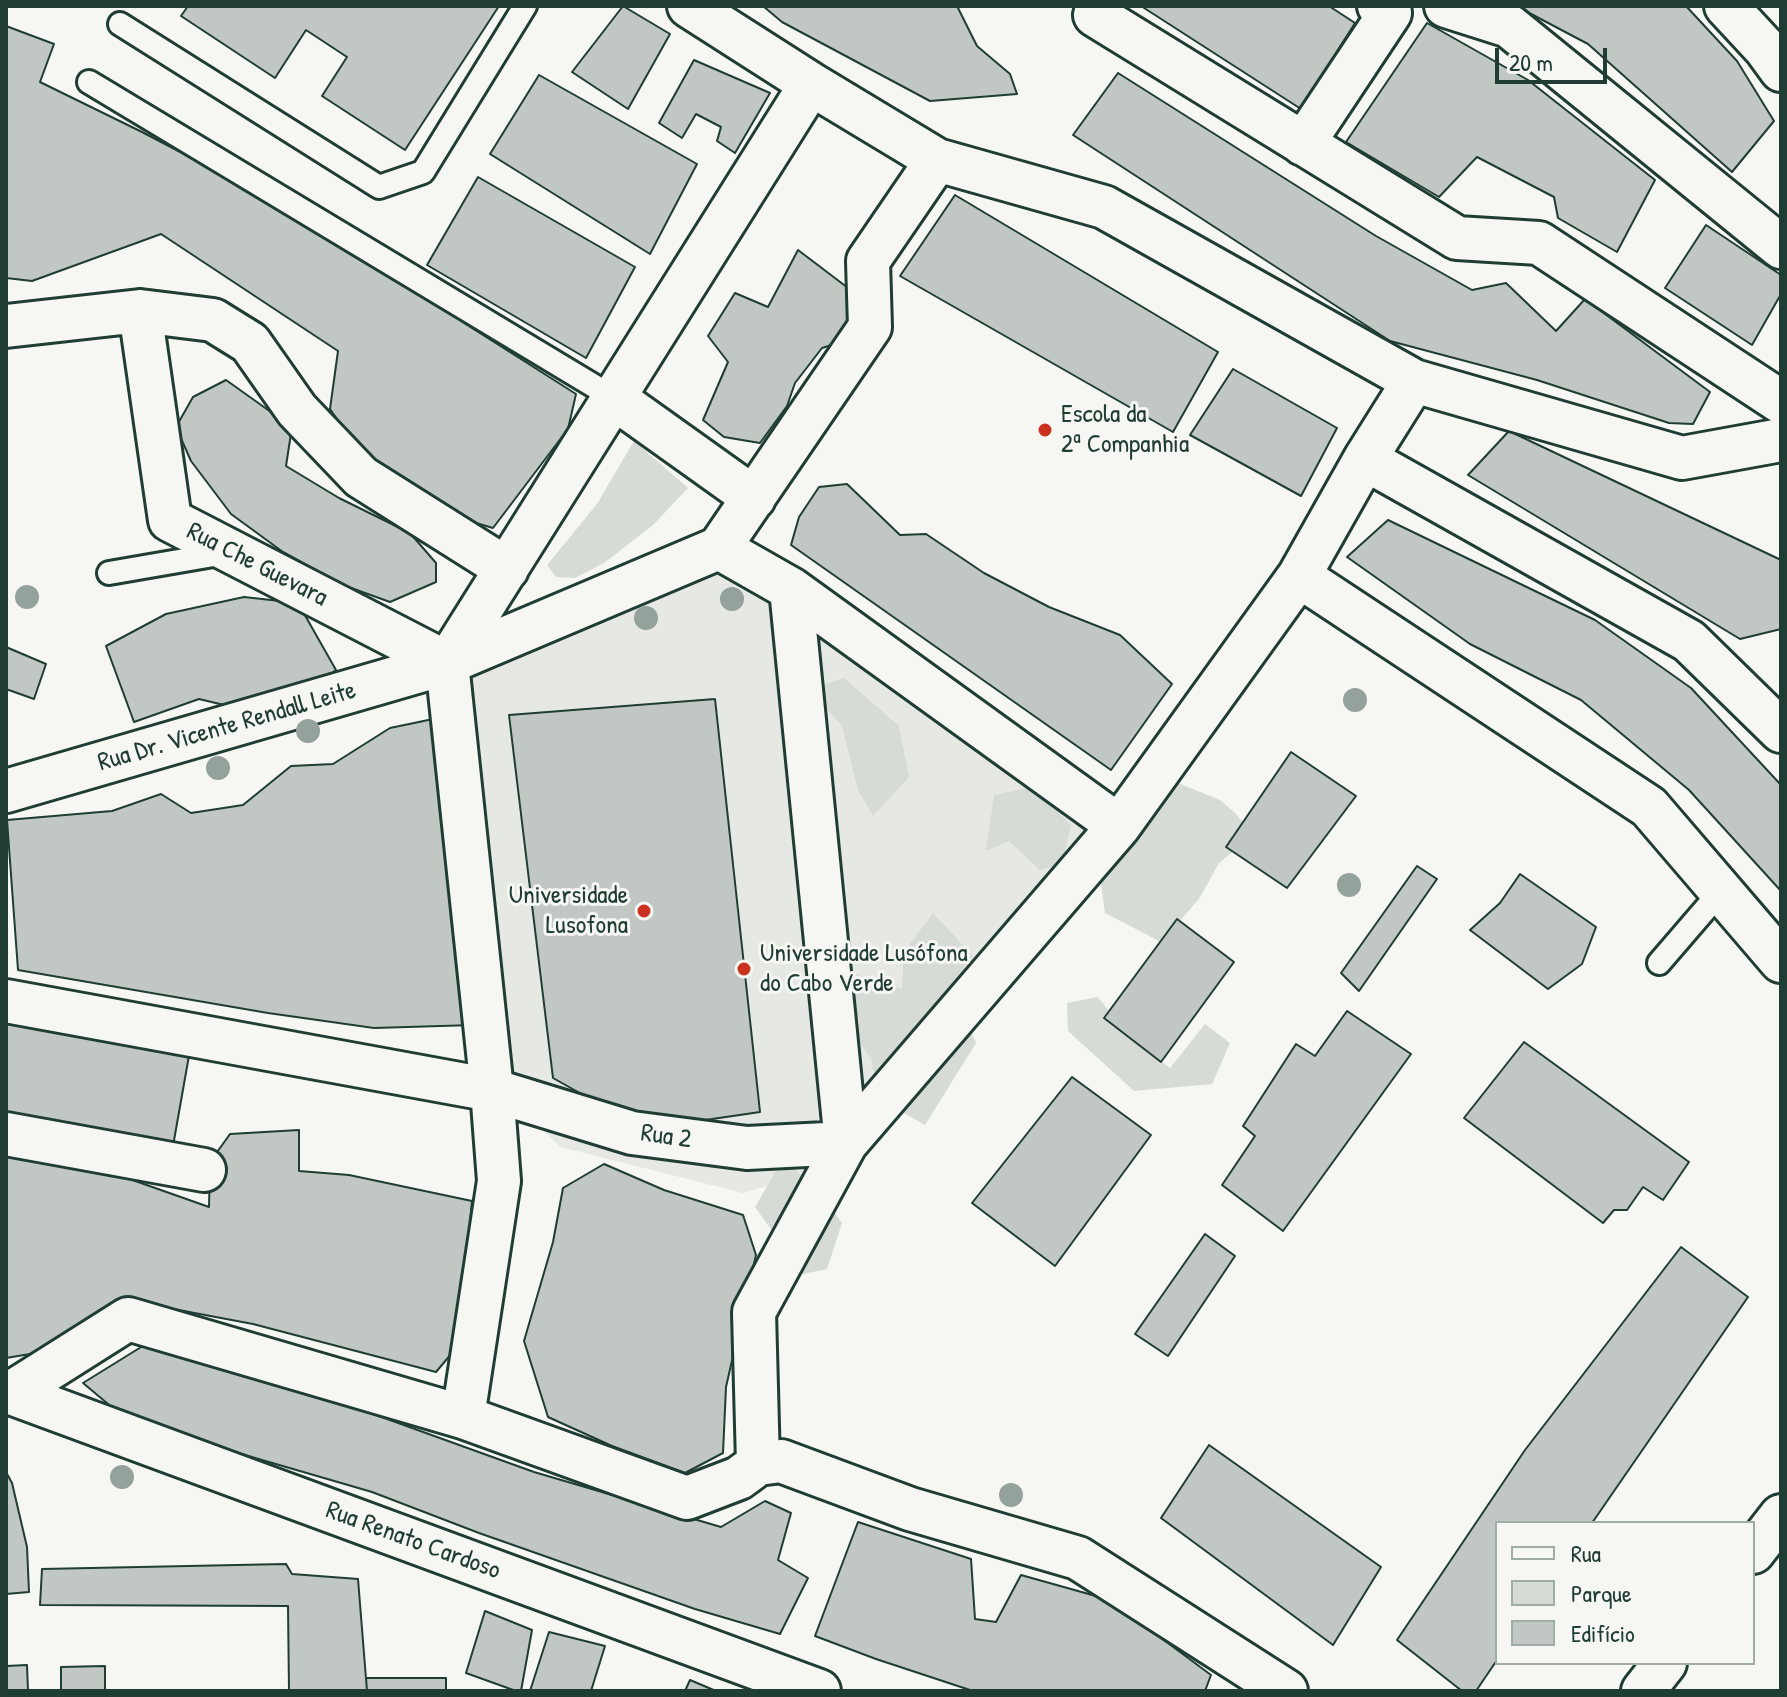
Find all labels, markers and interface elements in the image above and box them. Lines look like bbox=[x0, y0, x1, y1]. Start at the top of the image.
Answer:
scale bar bbox=[1499, 32, 1611, 82]
text: 20 m bbox=[1509, 46, 1553, 78]
place label: Escola da 2ª Companhia bbox=[1061, 399, 1189, 460]
marker: Escola da 2ª Companhia bbox=[1036, 421, 1054, 439]
street label: Rua Che Guevara bbox=[181, 516, 333, 614]
street label: Rua Dr. Vicente Rendall Leite bbox=[94, 675, 360, 779]
place label: Universidade Lusofona bbox=[509, 880, 628, 942]
marker: Universidade Lusofona bbox=[635, 902, 653, 920]
place label: Universidade Lusófona do Cabo Verde bbox=[760, 938, 968, 1000]
marker: Universidade Lusófona do Cabo Verde bbox=[735, 960, 753, 978]
street label: Rua 2 bbox=[639, 1118, 693, 1156]
street label: Rua Renato Cardoso bbox=[321, 1495, 505, 1587]
legend bbox=[1495, 1521, 1755, 1665]
text: Rua bbox=[1571, 1537, 1601, 1569]
text: Parque bbox=[1571, 1577, 1631, 1609]
text: Edifício bbox=[1571, 1617, 1635, 1649]

